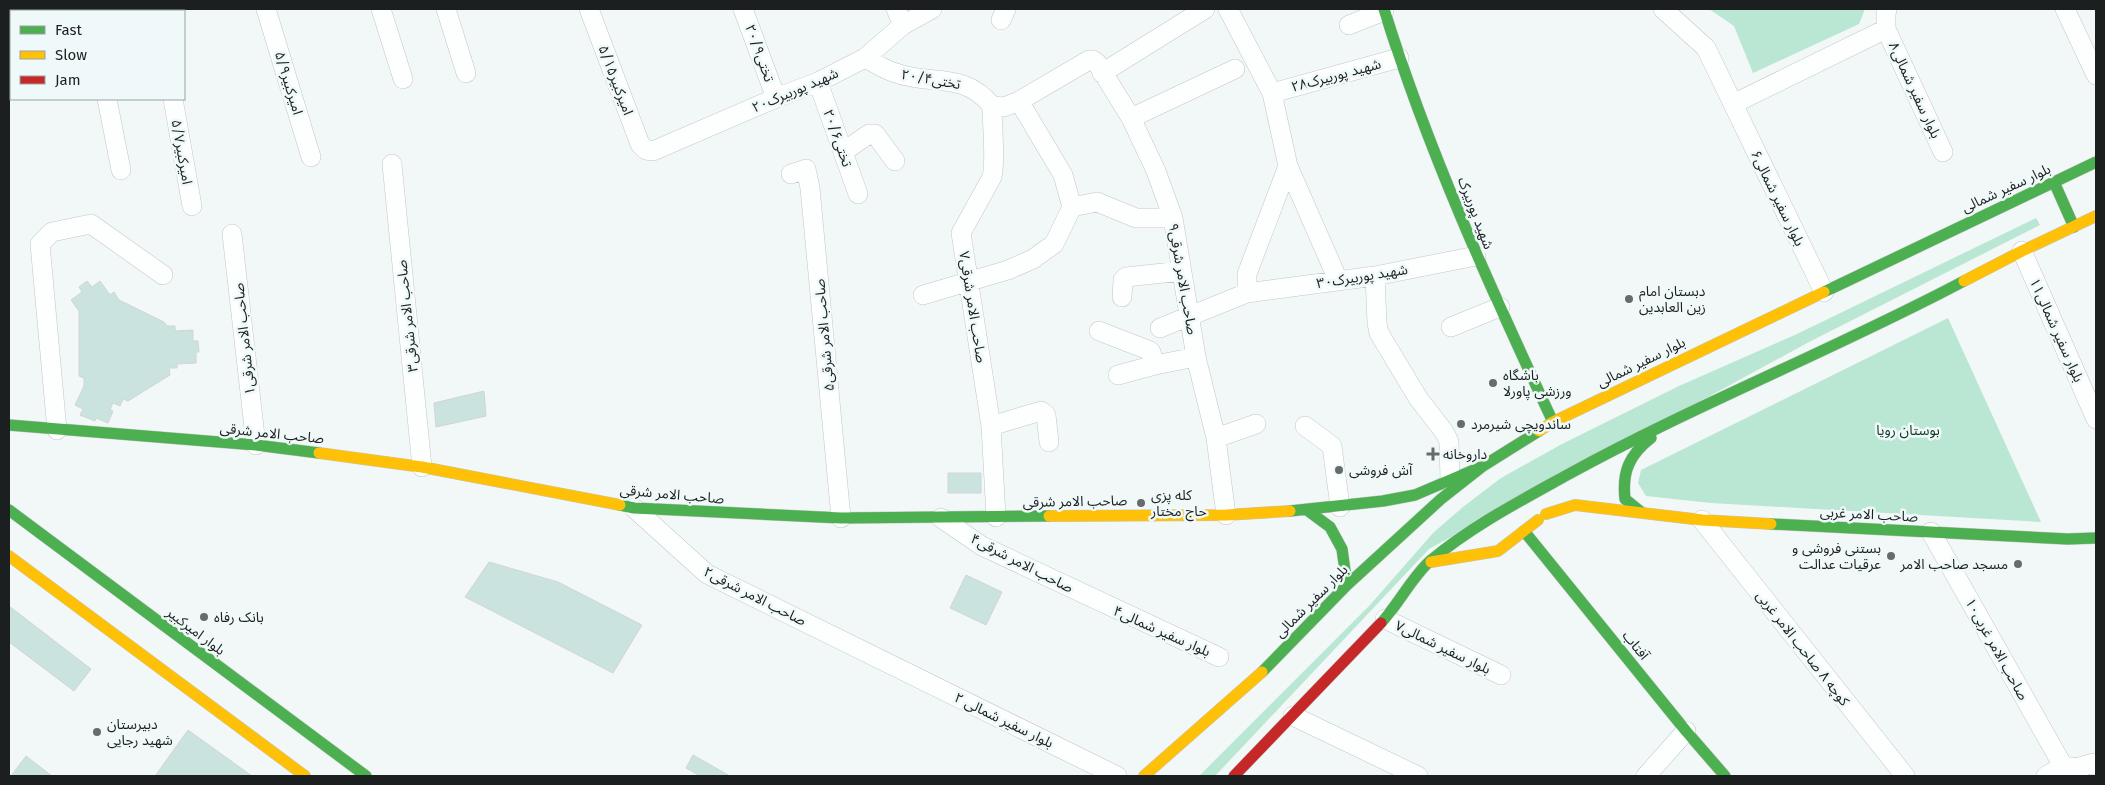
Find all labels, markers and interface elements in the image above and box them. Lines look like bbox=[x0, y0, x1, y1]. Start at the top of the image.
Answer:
legend bbox=[10, 10, 185, 100]
text: Fast bbox=[55, 21, 82, 39]
street label: تختی۲۰/۹ bbox=[741, 22, 778, 84]
street label: بلوار سفیر شمالی۸ bbox=[1885, 39, 1944, 141]
street label: امیرکبیر۵/۱۵ bbox=[594, 43, 637, 118]
text: Slow bbox=[55, 46, 87, 64]
street label: امیرکبیر۵/۹ bbox=[271, 49, 306, 117]
street label: شهید پوربیرک۲۸ bbox=[1289, 55, 1383, 97]
street label: شهید پوربیرک۲۰ bbox=[749, 65, 841, 117]
street label: تختی۲۰/۴ bbox=[900, 66, 962, 93]
text: Jam bbox=[55, 71, 81, 89]
street label: تختی۲۰/۶ bbox=[819, 107, 856, 169]
street label: امیرکبیر۵/۷ bbox=[167, 118, 196, 186]
street label: بلوار سفیر شمالی۶ bbox=[1747, 148, 1808, 249]
street label: بلوار سفیر شمالی bbox=[1959, 160, 2054, 216]
street label: شهید پوربیرک bbox=[1453, 175, 1497, 252]
street label: صاحب الامر شرقی۹ bbox=[1164, 222, 1201, 336]
street label: صاحب الامر شرقی۷ bbox=[955, 250, 990, 364]
street label: صاحب الامر شرقی۳ bbox=[393, 259, 422, 373]
street label: شهید پوربیرک۳۰ bbox=[1315, 261, 1409, 293]
street label: بلوار سفیر شمالی۱۱ bbox=[2026, 275, 2087, 385]
street label: صاحب الامر شرقی۵ bbox=[811, 278, 838, 392]
street label: صاحب الامر شرقی۱ bbox=[230, 282, 259, 396]
place label: دبستان امام زین العابدین bbox=[1639, 283, 1706, 316]
marker: دبستان امام زین العابدین bbox=[1623, 293, 1635, 305]
street label: بلوار سفیر شمالی bbox=[1594, 334, 1688, 391]
place label: باشگاه ورزشی پاورلا bbox=[1503, 367, 1572, 401]
marker: باشگاه ورزشی پاورلا bbox=[1487, 377, 1499, 389]
place label: ساندویچی شیرمرد bbox=[1471, 416, 1571, 434]
marker: ساندویچی شیرمرد bbox=[1455, 418, 1467, 430]
street label: صاحب الامر شرقی bbox=[219, 420, 325, 447]
park label: بوستان رویا bbox=[1876, 422, 1940, 439]
place label: داروخانه bbox=[1443, 446, 1488, 463]
marker: داروخانه bbox=[1427, 448, 1439, 460]
place label: آش فروشی bbox=[1349, 462, 1413, 479]
marker: آش فروشی bbox=[1333, 464, 1345, 476]
street label: صاحب الامر شرقی bbox=[619, 481, 725, 508]
place label: کله پزی حاج مختار bbox=[1150, 487, 1207, 522]
street label: صاحب الامر شرقی bbox=[1023, 492, 1128, 511]
marker: کله پزی حاج مختار bbox=[1135, 497, 1147, 509]
street label: صاحب الامر غربی bbox=[1819, 503, 1919, 526]
street label: صاحب الامر شرقی۴ bbox=[968, 530, 1076, 597]
place label: بستنی فروشی و عرقیات عدالت bbox=[1792, 540, 1881, 573]
marker: بستنی فروشی و عرقیات عدالت bbox=[1885, 550, 1897, 562]
place label: مسجد صاحب الامر bbox=[1899, 556, 2008, 573]
marker: مسجد صاحب الامر bbox=[2012, 558, 2024, 570]
street label: بلوار سفیر شمالی bbox=[1271, 561, 1352, 641]
street label: ۲صاحب الامر شرقی bbox=[701, 563, 809, 630]
street label: کوچه ۸ صاحب الامر غربی bbox=[1752, 587, 1853, 710]
street label: صاحب الامر غربی۱۰ bbox=[1961, 595, 2032, 704]
street label: بلوار سفیر شمالی۴ bbox=[1111, 602, 1213, 661]
street label: بلوار امیرکبیر bbox=[162, 603, 229, 659]
place label: بانک رفاه bbox=[214, 609, 264, 626]
marker: بانک رفاه bbox=[198, 611, 210, 623]
street label: بلوار سفیر شمالی۷ bbox=[1392, 617, 1494, 678]
street label: آفتاب bbox=[1619, 627, 1653, 664]
street label: بلوار سفیر شمالی ۲ bbox=[952, 689, 1056, 752]
place label: دبیرستان شهید رجایی bbox=[107, 716, 173, 749]
marker: دبیرستان شهید رجایی bbox=[91, 726, 103, 738]

